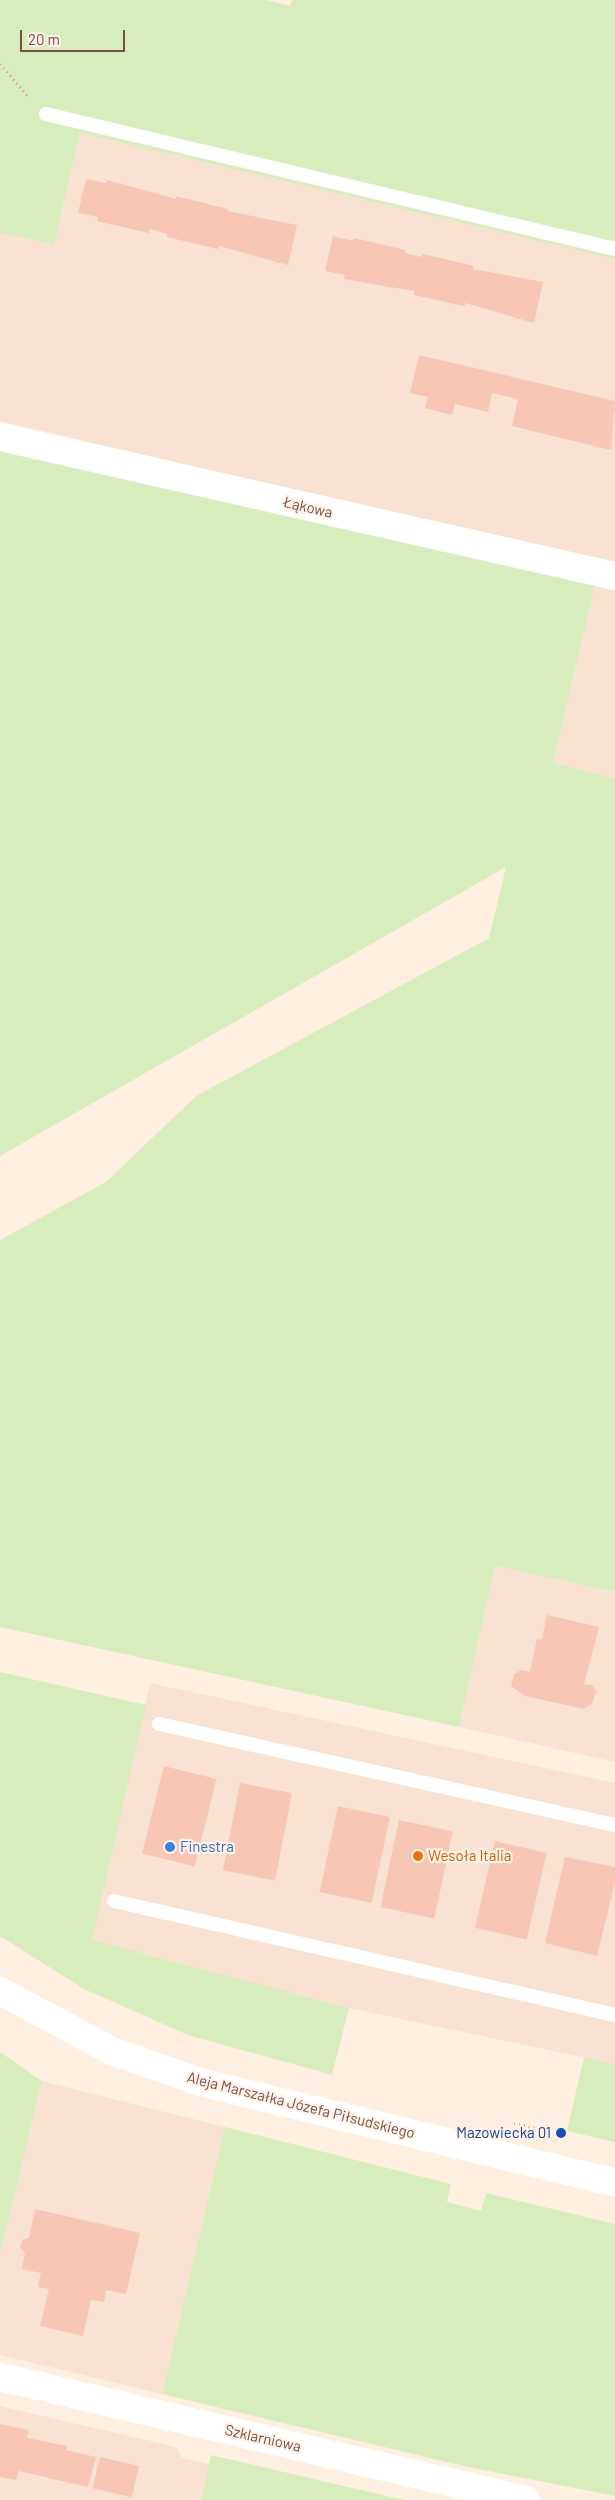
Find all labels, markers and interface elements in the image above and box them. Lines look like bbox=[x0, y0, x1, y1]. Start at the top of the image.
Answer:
scale bar bbox=[22, 20, 128, 52]
text: 20 m bbox=[28, 30, 60, 48]
street label: Łąkowa bbox=[282, 493, 334, 521]
place label: Finestra bbox=[180, 1838, 234, 1856]
marker: Finestra bbox=[164, 1841, 176, 1853]
place label: Wesoła Italia bbox=[428, 1847, 511, 1865]
marker: Wesoła Italia bbox=[412, 1850, 424, 1862]
street label: Aleja Marszałka Józefa Piłsudskiego bbox=[185, 2068, 417, 2142]
place label: Mazowiecka 01 bbox=[456, 2124, 551, 2142]
marker: Mazowiecka 01 bbox=[555, 2127, 567, 2139]
street label: Szklarniowa bbox=[223, 2420, 303, 2456]

